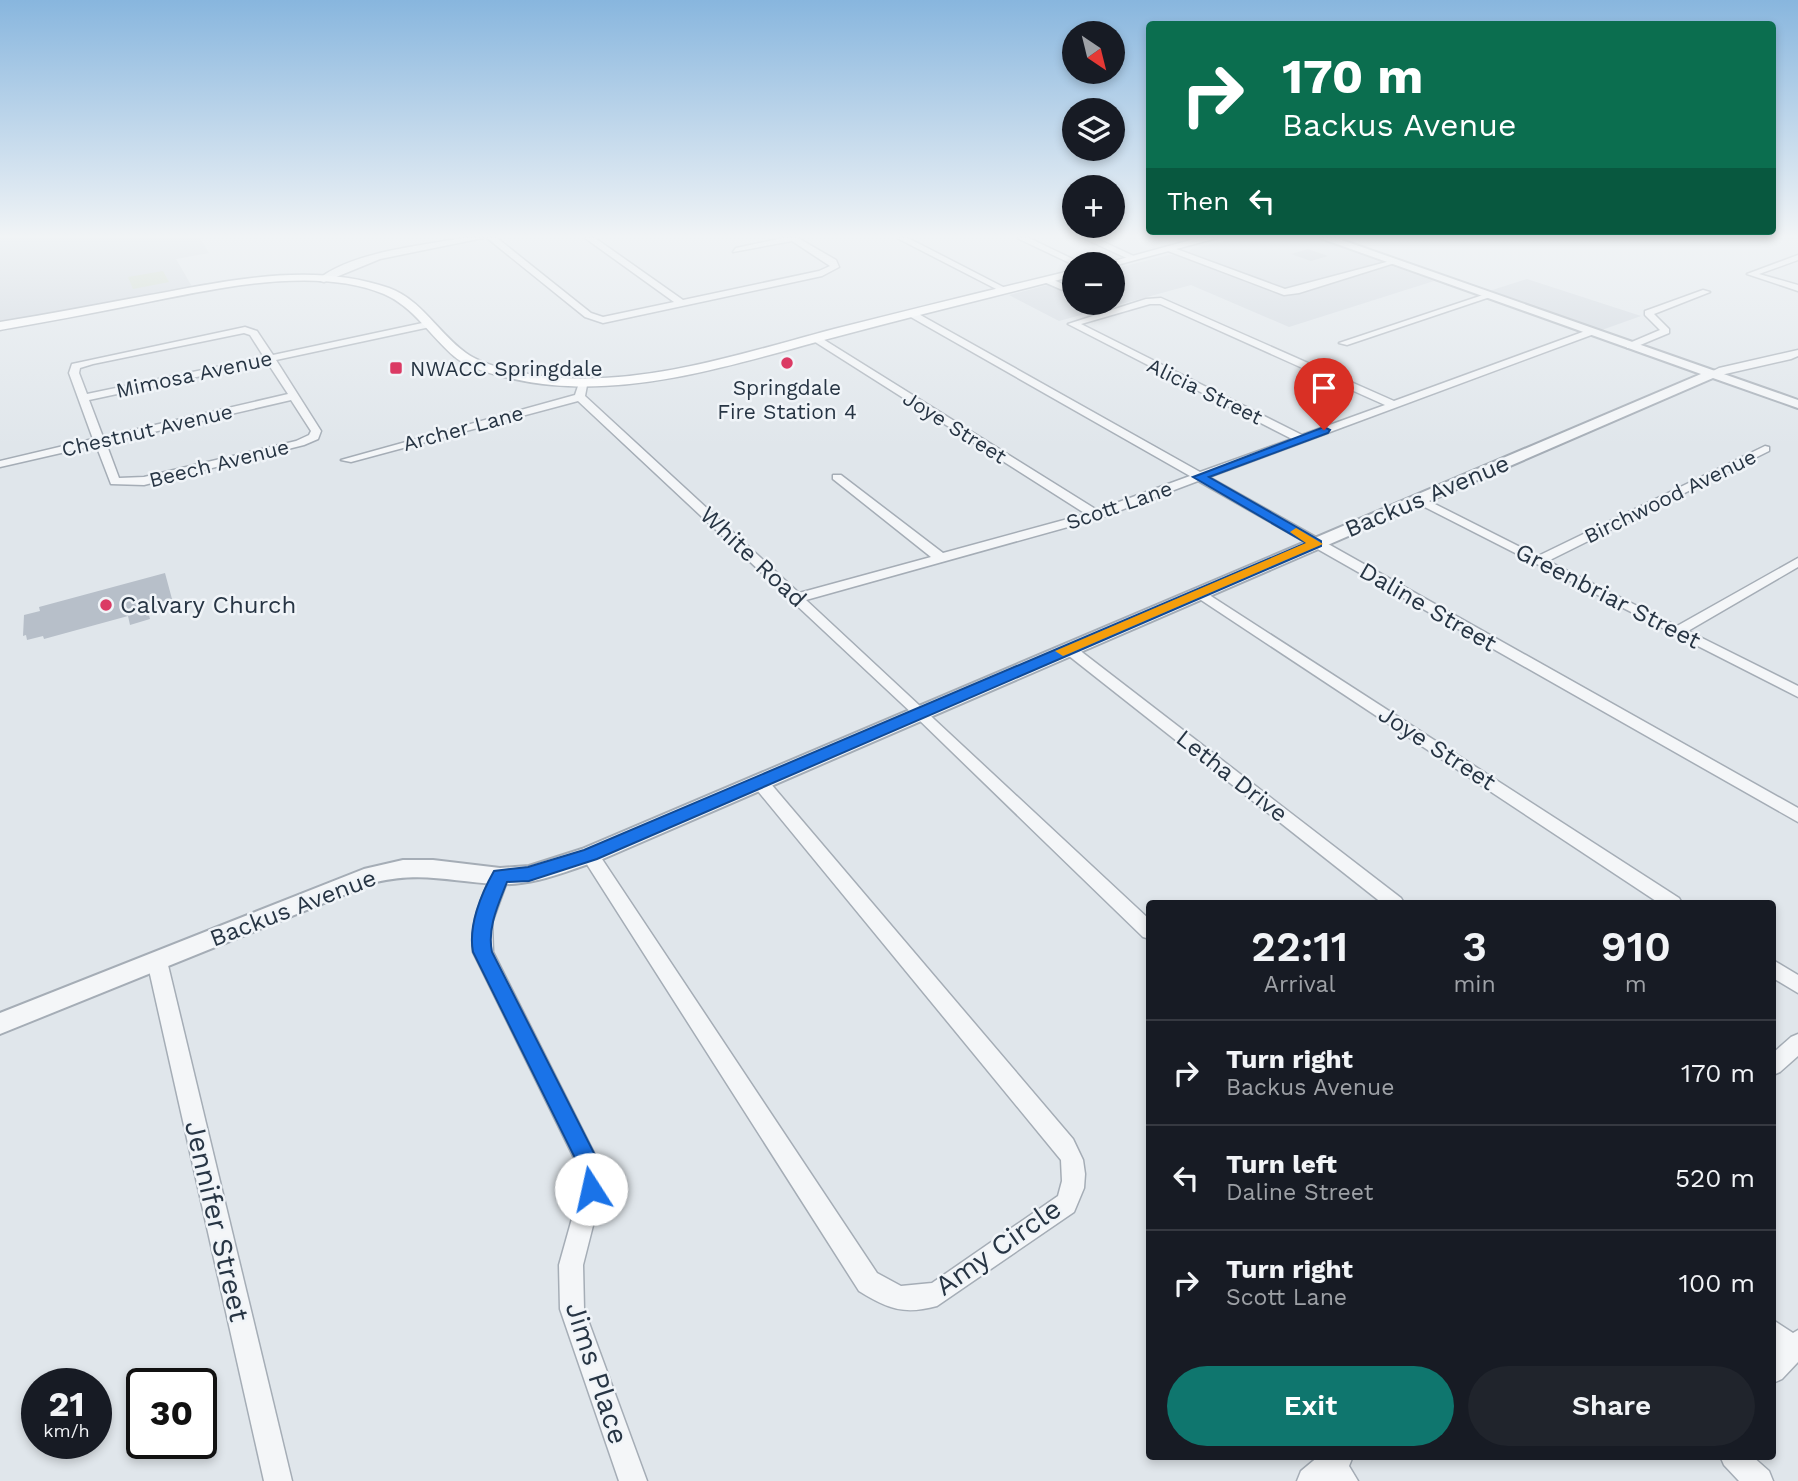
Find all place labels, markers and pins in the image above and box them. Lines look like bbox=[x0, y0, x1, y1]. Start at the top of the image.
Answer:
marker: Springdale Fire Station 4 bbox=[779, 355, 795, 371]
place label: NWACC Springdale bbox=[410, 356, 603, 381]
pin bbox=[1294, 358, 1354, 430]
marker: NWACC Springdale bbox=[388, 360, 404, 376]
place label: Springdale Fire Station 4 bbox=[717, 375, 857, 424]
place label: Calvary Church bbox=[120, 591, 296, 619]
marker: Calvary Church bbox=[98, 597, 114, 613]

